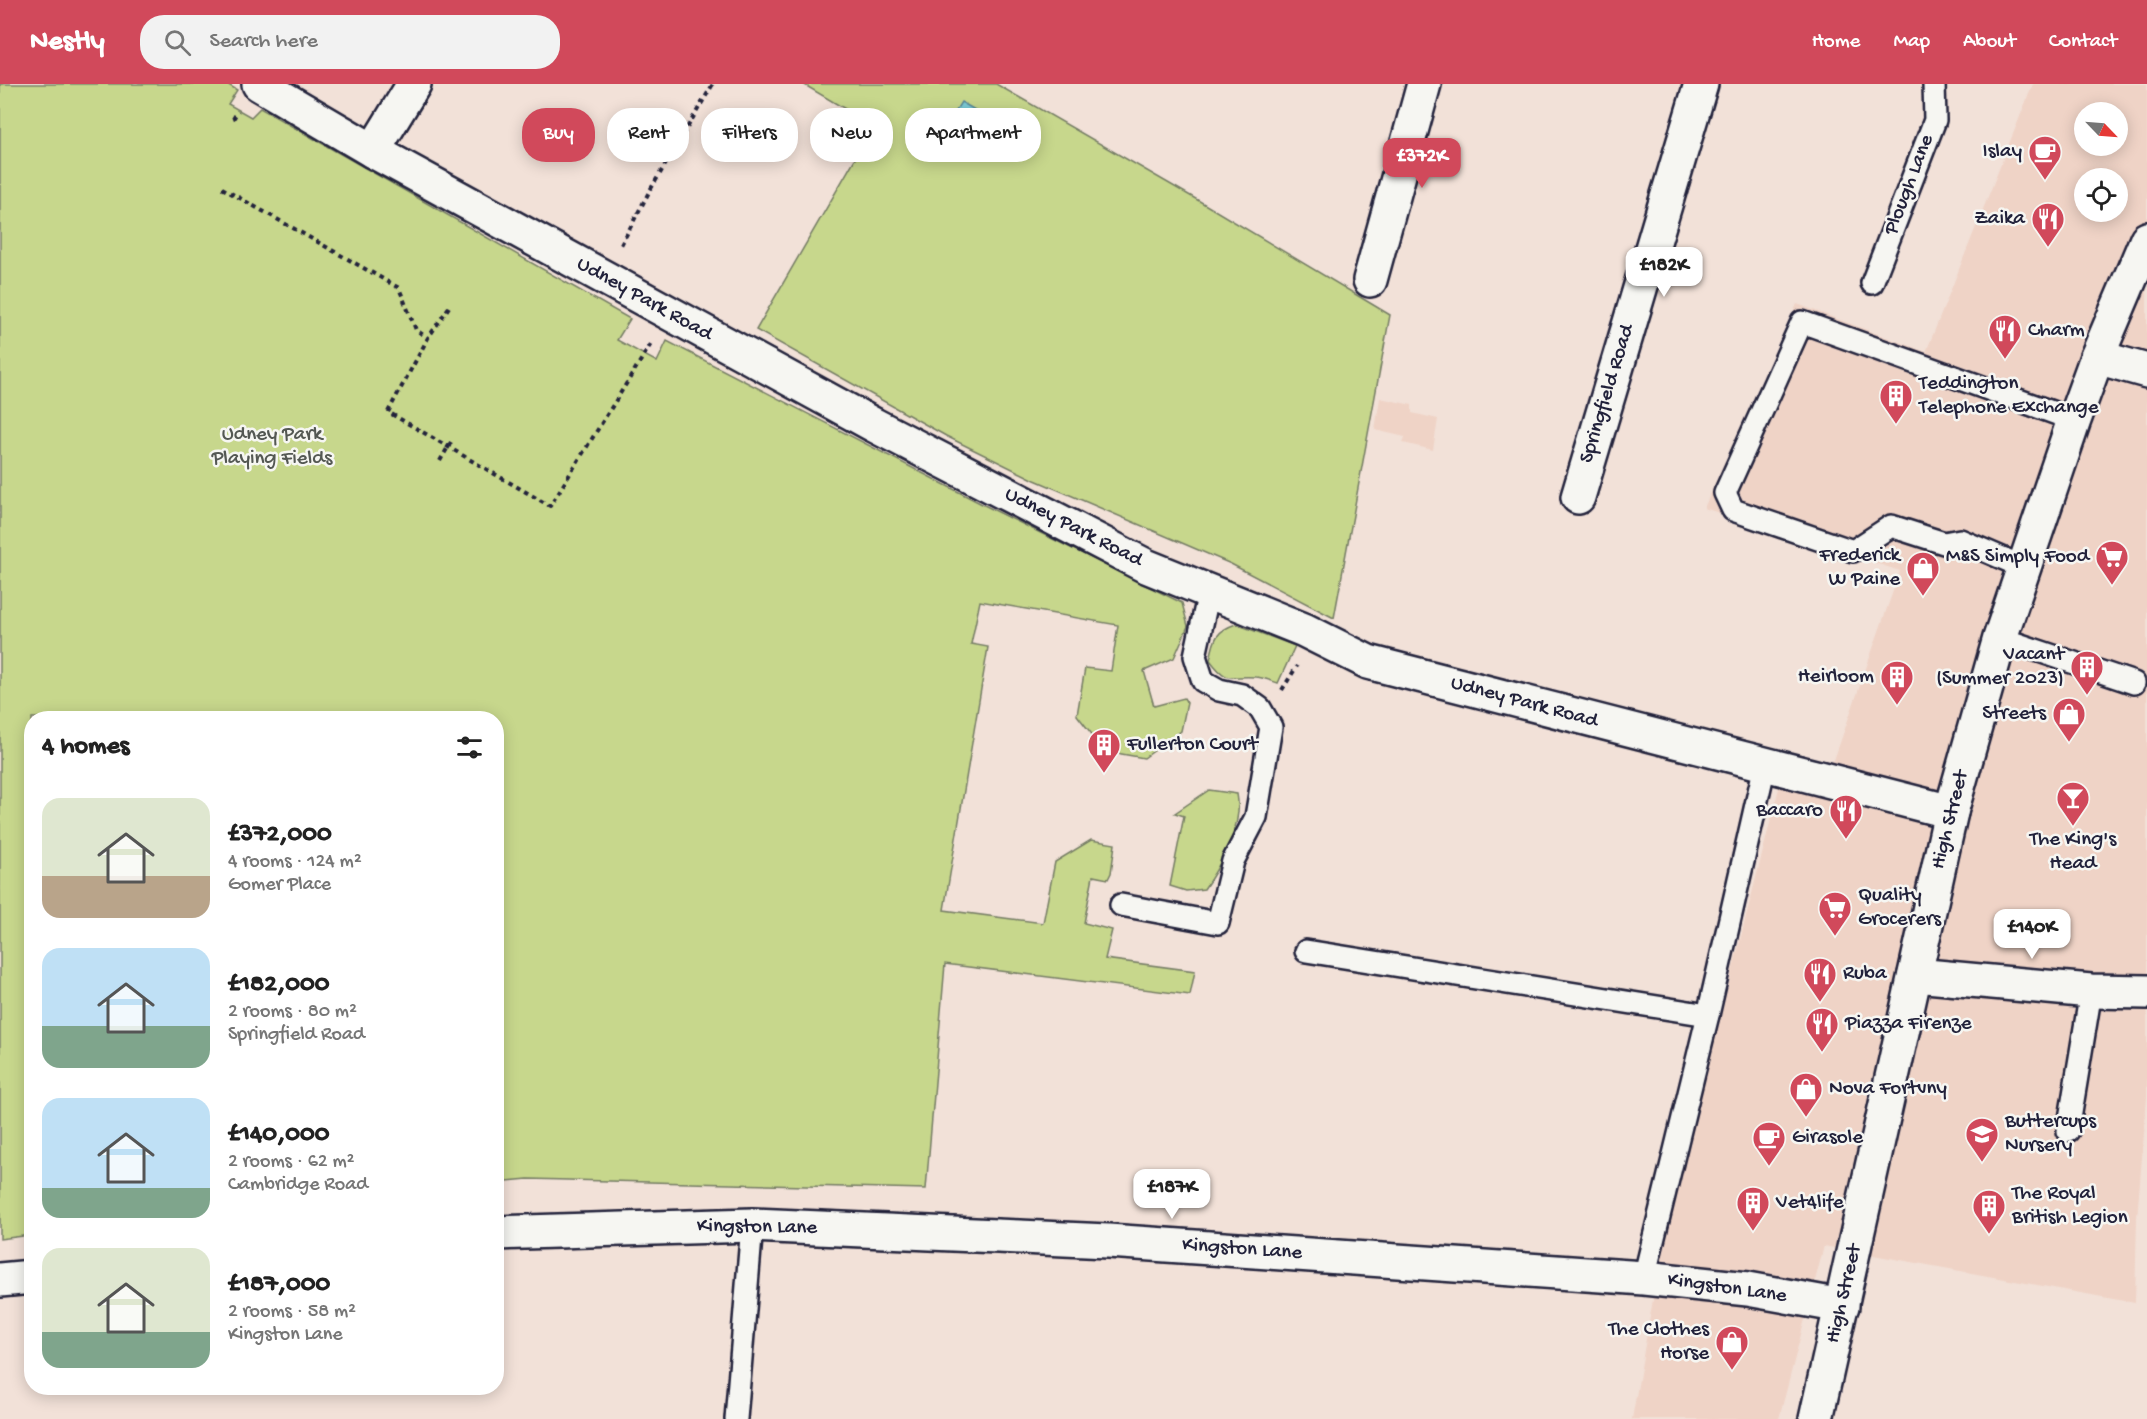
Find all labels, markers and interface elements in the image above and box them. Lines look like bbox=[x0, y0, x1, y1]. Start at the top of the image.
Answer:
search box bbox=[140, 15, 560, 69]
text: Nestly bbox=[30, 26, 104, 59]
icon: search bbox=[161, 26, 194, 59]
text: Search here bbox=[209, 29, 318, 55]
text: Home bbox=[1812, 30, 1860, 55]
text: Map bbox=[1893, 30, 1930, 55]
text: About bbox=[1963, 30, 2016, 55]
text: Contact bbox=[2049, 30, 2117, 55]
north arrow bbox=[2074, 102, 2128, 156]
map controls bbox=[2074, 102, 2128, 222]
chip: Buy bbox=[522, 108, 595, 162]
chip: Rent bbox=[607, 108, 689, 162]
chip: Filters bbox=[701, 108, 798, 162]
chip: New bbox=[810, 108, 893, 162]
chip: Apartment bbox=[905, 108, 1041, 162]
street label: Plough Lane bbox=[1879, 130, 1941, 240]
cafe icon: Islay bbox=[2027, 134, 2063, 181]
pin: £372K bbox=[1380, 138, 1464, 189]
place label: Islay bbox=[1983, 140, 2022, 165]
text: £372K bbox=[1397, 146, 1447, 169]
button: locate bbox=[2074, 168, 2128, 222]
restaurant icon: Zaika bbox=[2030, 201, 2066, 248]
place label: Zaika bbox=[1974, 207, 2026, 232]
pin: £182K bbox=[1622, 247, 1706, 298]
street label: Udney Park Road bbox=[572, 252, 718, 348]
text: £182K bbox=[1640, 255, 1688, 278]
restaurant icon: Charm bbox=[1987, 313, 2023, 360]
place label: Charm bbox=[2028, 319, 2085, 344]
street label: Springfield Road bbox=[1575, 320, 1641, 466]
place label: Teddington Telephone Exchange bbox=[1918, 372, 2100, 421]
building icon: Teddington Telephone Exchange bbox=[1878, 378, 1914, 425]
park label: Udney Park Playing Fields bbox=[211, 423, 333, 472]
street label: Udney Park Road bbox=[1000, 482, 1148, 574]
supermarket icon: M&S Simply Food bbox=[2094, 539, 2130, 586]
place label: Frederick W Paine bbox=[1818, 544, 1903, 593]
place label: M&S Simply Food bbox=[1946, 545, 2091, 570]
shop icon: Frederick W Paine bbox=[1905, 550, 1941, 597]
place label: Vacant (Summer 2023) bbox=[1936, 643, 2066, 692]
building icon: Vacant (Summer 2023) bbox=[2069, 649, 2105, 696]
building icon: Heirloom bbox=[1879, 659, 1915, 706]
place label: Heirloom bbox=[1798, 665, 1874, 690]
street label: Udney Park Road bbox=[1448, 671, 1602, 735]
shop icon: Streets bbox=[2051, 696, 2087, 743]
place label: Streets bbox=[1982, 702, 2047, 727]
building icon: Fullerton Court bbox=[1086, 727, 1122, 774]
icon: filters bbox=[453, 731, 486, 764]
text: 4 homes bbox=[42, 732, 129, 763]
place label: Fullerton Court bbox=[1126, 733, 1260, 758]
street label: High Street bbox=[1927, 766, 1976, 872]
bar icon: The King's Head bbox=[2055, 780, 2091, 827]
restaurant icon: Baccaro bbox=[1828, 793, 1864, 840]
place label: Baccaro bbox=[1755, 799, 1823, 824]
text: £372,000 bbox=[228, 820, 332, 851]
icon: home bbox=[90, 822, 162, 894]
place label: The King's Head bbox=[2029, 828, 2117, 877]
text: 4 rooms · 124 m² bbox=[228, 851, 362, 874]
text: Gomer Place bbox=[228, 874, 331, 897]
place label: Quality Grocerers bbox=[1858, 884, 1942, 933]
supermarket icon: Quality Grocerers bbox=[1817, 890, 1853, 937]
pin: £140K bbox=[1990, 909, 2074, 960]
text: £140K bbox=[2008, 917, 2056, 940]
restaurant icon: Ruba bbox=[1802, 956, 1838, 1003]
place label: Ruba bbox=[1843, 962, 1888, 987]
text: £182,000 bbox=[228, 970, 330, 1001]
icon: home bbox=[90, 972, 162, 1044]
text: 2 rooms · 80 m² bbox=[228, 1001, 357, 1024]
restaurant icon: Piazza Firenze bbox=[1804, 1006, 1840, 1053]
place label: Piazza Firenze bbox=[1844, 1012, 1973, 1037]
text: Springfield Road bbox=[228, 1024, 365, 1047]
shop icon: Nova Fortvny bbox=[1788, 1071, 1824, 1118]
place label: Nova Fortvny bbox=[1829, 1077, 1947, 1102]
place label: Buttercups Nursery bbox=[2004, 1110, 2097, 1159]
school or university icon: Buttercups Nursery bbox=[1964, 1116, 2000, 1163]
text: £140,000 bbox=[228, 1120, 330, 1151]
cafe icon: Girasole bbox=[1751, 1120, 1787, 1167]
icon: home bbox=[90, 1122, 162, 1194]
place label: Girasole bbox=[1792, 1126, 1864, 1151]
text: 2 rooms · 62 m² bbox=[228, 1151, 355, 1174]
pin: £187K bbox=[1130, 1169, 1214, 1220]
text: Cambridge Road bbox=[228, 1174, 368, 1197]
text: £187K bbox=[1147, 1177, 1197, 1200]
place label: The Royal British Legion bbox=[2011, 1182, 2128, 1231]
building icon: Vet4life bbox=[1735, 1185, 1771, 1232]
building icon: The Royal British Legion bbox=[1971, 1188, 2007, 1235]
place label: Vet4life bbox=[1775, 1191, 1845, 1216]
street label: Kingston Lane bbox=[697, 1214, 819, 1242]
street label: Kingston Lane bbox=[1181, 1233, 1304, 1267]
street label: High Street bbox=[1821, 1240, 1869, 1346]
street label: Kingston Lane bbox=[1666, 1268, 1789, 1310]
text: £187,000 bbox=[228, 1270, 330, 1301]
icon: home bbox=[90, 1272, 162, 1344]
text: 2 rooms · 58 m² bbox=[228, 1301, 356, 1324]
place label: The Clothes Horse bbox=[1608, 1318, 1710, 1367]
text: Kingston Lane bbox=[228, 1324, 343, 1347]
shop icon: The Clothes Horse bbox=[1714, 1324, 1750, 1371]

